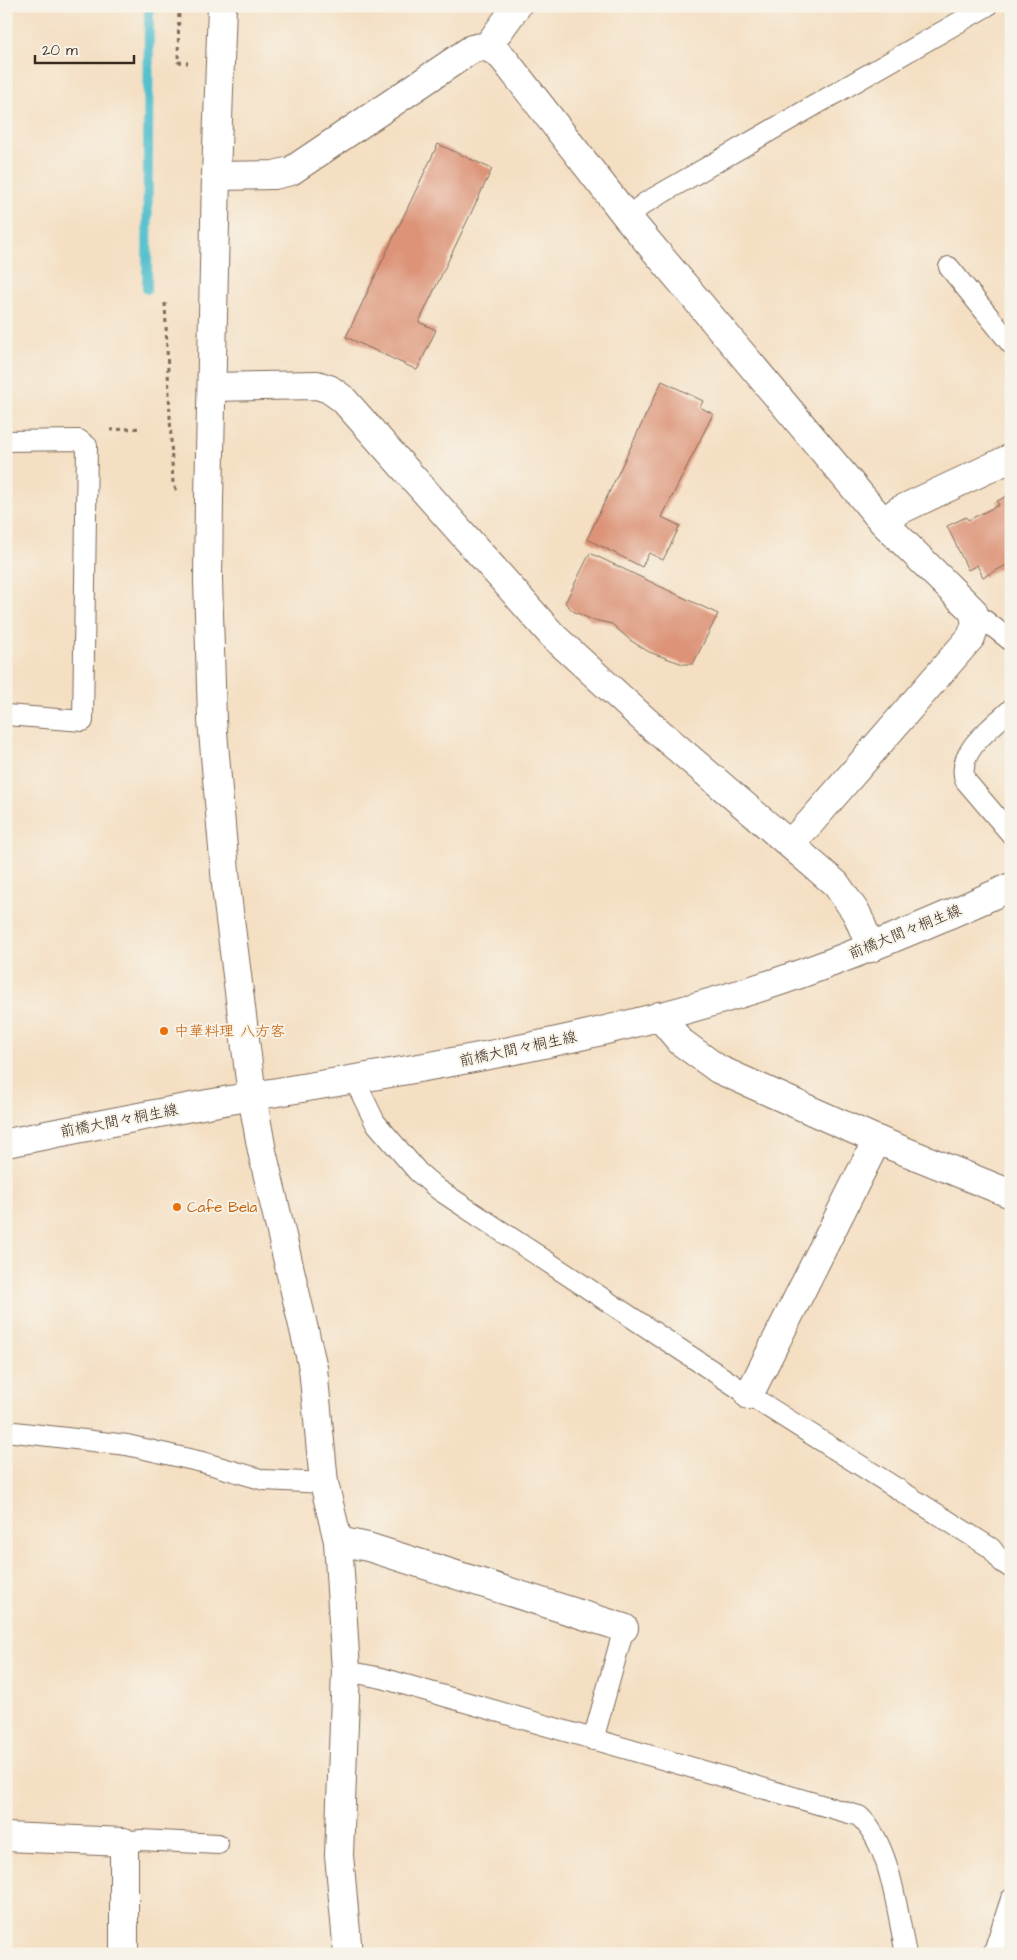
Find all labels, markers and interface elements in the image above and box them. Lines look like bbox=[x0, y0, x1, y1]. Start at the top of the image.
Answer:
scale bar bbox=[35, 32, 134, 64]
text: 20 m bbox=[42, 40, 78, 61]
street label: 前橋大間々桐生線 bbox=[845, 900, 965, 964]
place label: 中華料理 八方客 bbox=[174, 1021, 285, 1042]
marker: 中華料理 八方客 bbox=[158, 1025, 170, 1037]
street label: 前橋大間々桐生線 bbox=[457, 1026, 579, 1072]
street label: 前橋大間々桐生線 bbox=[58, 1099, 180, 1143]
place label: Cafe Bela bbox=[187, 1197, 257, 1218]
marker: Cafe Bela bbox=[171, 1201, 183, 1213]

